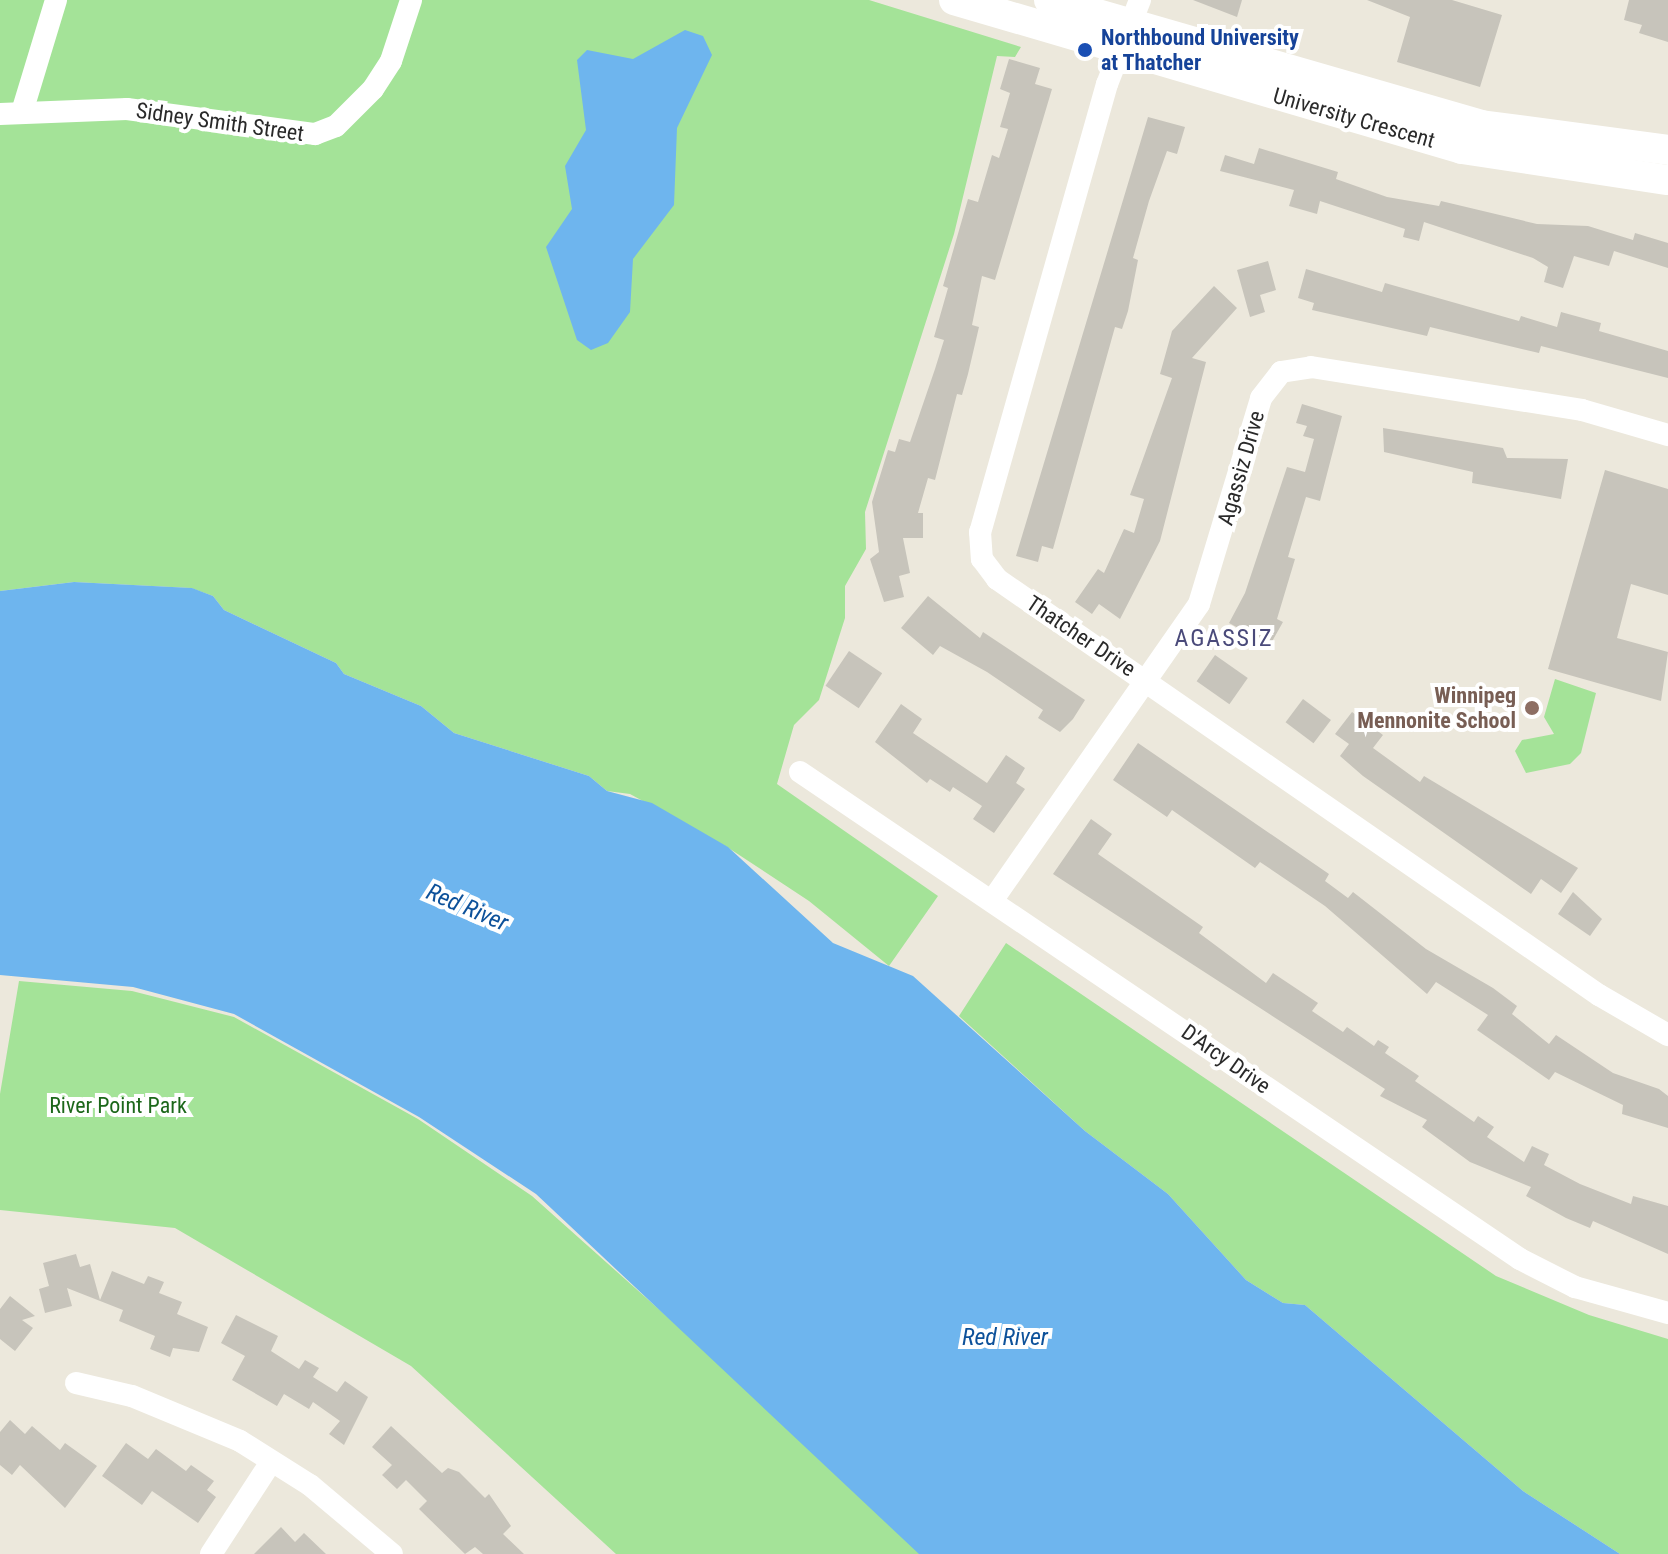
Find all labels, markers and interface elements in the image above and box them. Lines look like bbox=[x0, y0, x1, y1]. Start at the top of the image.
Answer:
place label: Northbound University at Thatcher bbox=[1101, 24, 1299, 76]
marker: Northbound University at Thatcher bbox=[1076, 41, 1094, 59]
street label: University Crescent bbox=[1270, 82, 1438, 154]
street label: Sidney Smith Street bbox=[134, 97, 306, 147]
street label: Agassiz Drive bbox=[1212, 408, 1270, 528]
street label: Thatcher Drive bbox=[1021, 590, 1141, 682]
district label: AGASSIZ bbox=[1174, 625, 1274, 653]
place label: Winnipeg Mennonite School bbox=[1357, 682, 1516, 734]
marker: Winnipeg Mennonite School bbox=[1523, 699, 1541, 717]
water label: Red River bbox=[422, 878, 512, 938]
street label: D'Arcy Drive bbox=[1176, 1019, 1276, 1099]
park label: River Point Park bbox=[49, 1093, 187, 1119]
water label: Red River bbox=[962, 1324, 1048, 1352]

